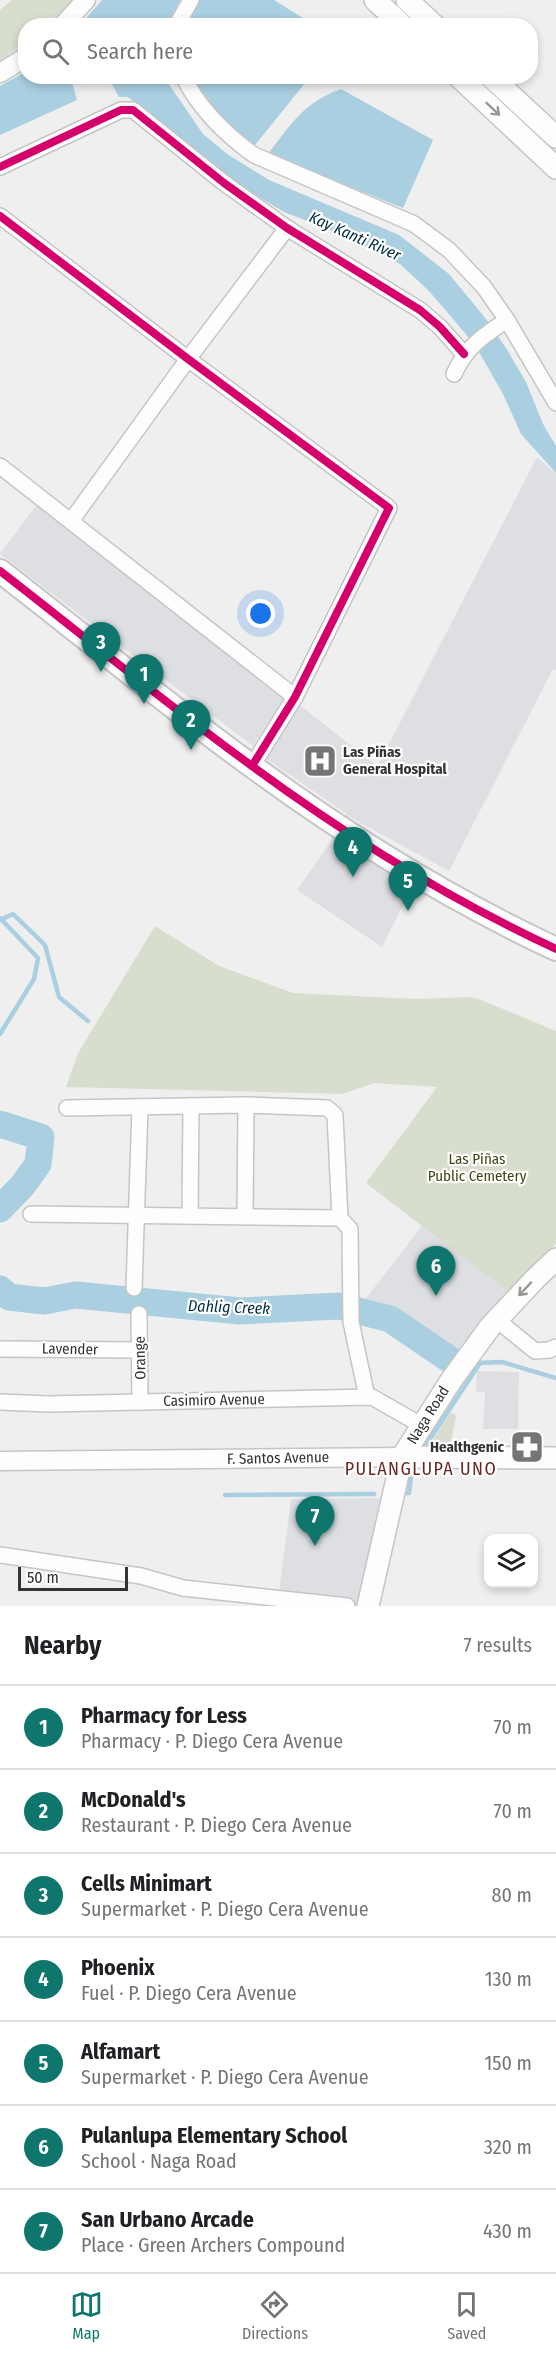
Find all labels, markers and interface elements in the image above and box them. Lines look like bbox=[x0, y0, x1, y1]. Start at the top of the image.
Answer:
search box bbox=[18, 18, 538, 84]
icon: search bbox=[39, 35, 72, 68]
text: Search here bbox=[87, 38, 193, 65]
one-way arrow bbox=[485, 101, 500, 115]
water label: Kay Kanti River bbox=[306, 207, 404, 265]
your location bbox=[246, 599, 275, 628]
pin: 3 bbox=[82, 622, 120, 672]
pin: 1 bbox=[124, 654, 164, 704]
pin: 2 bbox=[172, 700, 210, 750]
hospital icon: Las Piñas General Hospital bbox=[302, 743, 338, 779]
place label: Las Piñas General Hospital bbox=[343, 743, 448, 778]
pin: 4 bbox=[334, 828, 372, 877]
pin: 5 bbox=[388, 862, 428, 911]
park label: Las Piñas Public Cemetery bbox=[428, 1150, 527, 1185]
pin: 6 bbox=[416, 1246, 456, 1296]
one-way arrow bbox=[518, 1281, 533, 1296]
water label: Dahlig Creek bbox=[188, 1296, 271, 1318]
street label: Orange bbox=[131, 1336, 149, 1380]
street label: Lavender bbox=[42, 1340, 99, 1359]
street label: Naga Road bbox=[403, 1383, 453, 1447]
street label: Casimiro Avenue bbox=[163, 1390, 265, 1410]
pharmacy icon: Healthgenic bbox=[509, 1429, 545, 1465]
place label: Healthgenic bbox=[430, 1438, 504, 1456]
street label: F. Santos Avenue bbox=[227, 1448, 329, 1468]
district label: PULANGLUPA UNO bbox=[345, 1458, 497, 1480]
pin: 7 bbox=[296, 1496, 334, 1546]
map controls bbox=[484, 1534, 538, 1588]
button: layers bbox=[484, 1534, 538, 1588]
scale bar bbox=[18, 1564, 128, 1592]
text: 50 m bbox=[27, 1568, 59, 1587]
text: Nearby bbox=[24, 1630, 101, 1661]
text: 7 results bbox=[464, 1633, 532, 1657]
text: Pharmacy for Less bbox=[81, 1702, 247, 1729]
text: 1 bbox=[39, 1715, 48, 1739]
text: 70 m bbox=[494, 1715, 532, 1739]
text: Pharmacy · P. Diego Cera Avenue bbox=[81, 1729, 343, 1753]
text: McDonald's bbox=[81, 1786, 186, 1813]
text: 2 bbox=[39, 1799, 48, 1823]
text: 70 m bbox=[494, 1799, 532, 1823]
text: Restaurant · P. Diego Cera Avenue bbox=[81, 1813, 352, 1837]
text: Cells Minimart bbox=[81, 1870, 212, 1897]
text: 3 bbox=[39, 1883, 48, 1907]
text: 80 m bbox=[492, 1883, 532, 1907]
text: Supermarket · P. Diego Cera Avenue bbox=[81, 1897, 369, 1921]
text: Phoenix bbox=[81, 1954, 155, 1981]
text: 4 bbox=[38, 1967, 49, 1991]
text: 130 m bbox=[485, 1967, 532, 1991]
text: Fuel · P. Diego Cera Avenue bbox=[81, 1981, 297, 2005]
text: Alfamart bbox=[81, 2038, 160, 2065]
text: 5 bbox=[39, 2051, 48, 2075]
text: 150 m bbox=[485, 2051, 532, 2075]
text: Supermarket · P. Diego Cera Avenue bbox=[81, 2065, 369, 2089]
text: Pulanlupa Elementary School bbox=[81, 2122, 347, 2149]
text: 6 bbox=[38, 2135, 49, 2159]
text: 320 m bbox=[484, 2135, 532, 2159]
text: School · Naga Road bbox=[81, 2149, 237, 2173]
text: San Urbano Arcade bbox=[81, 2206, 254, 2233]
text: 7 bbox=[39, 2219, 48, 2243]
text: 430 m bbox=[483, 2219, 532, 2243]
text: Place · Green Archers Compound bbox=[81, 2233, 345, 2257]
tab: Map bbox=[70, 2288, 103, 2343]
tab: Directions bbox=[242, 2288, 308, 2343]
tab: Saved bbox=[447, 2288, 486, 2343]

